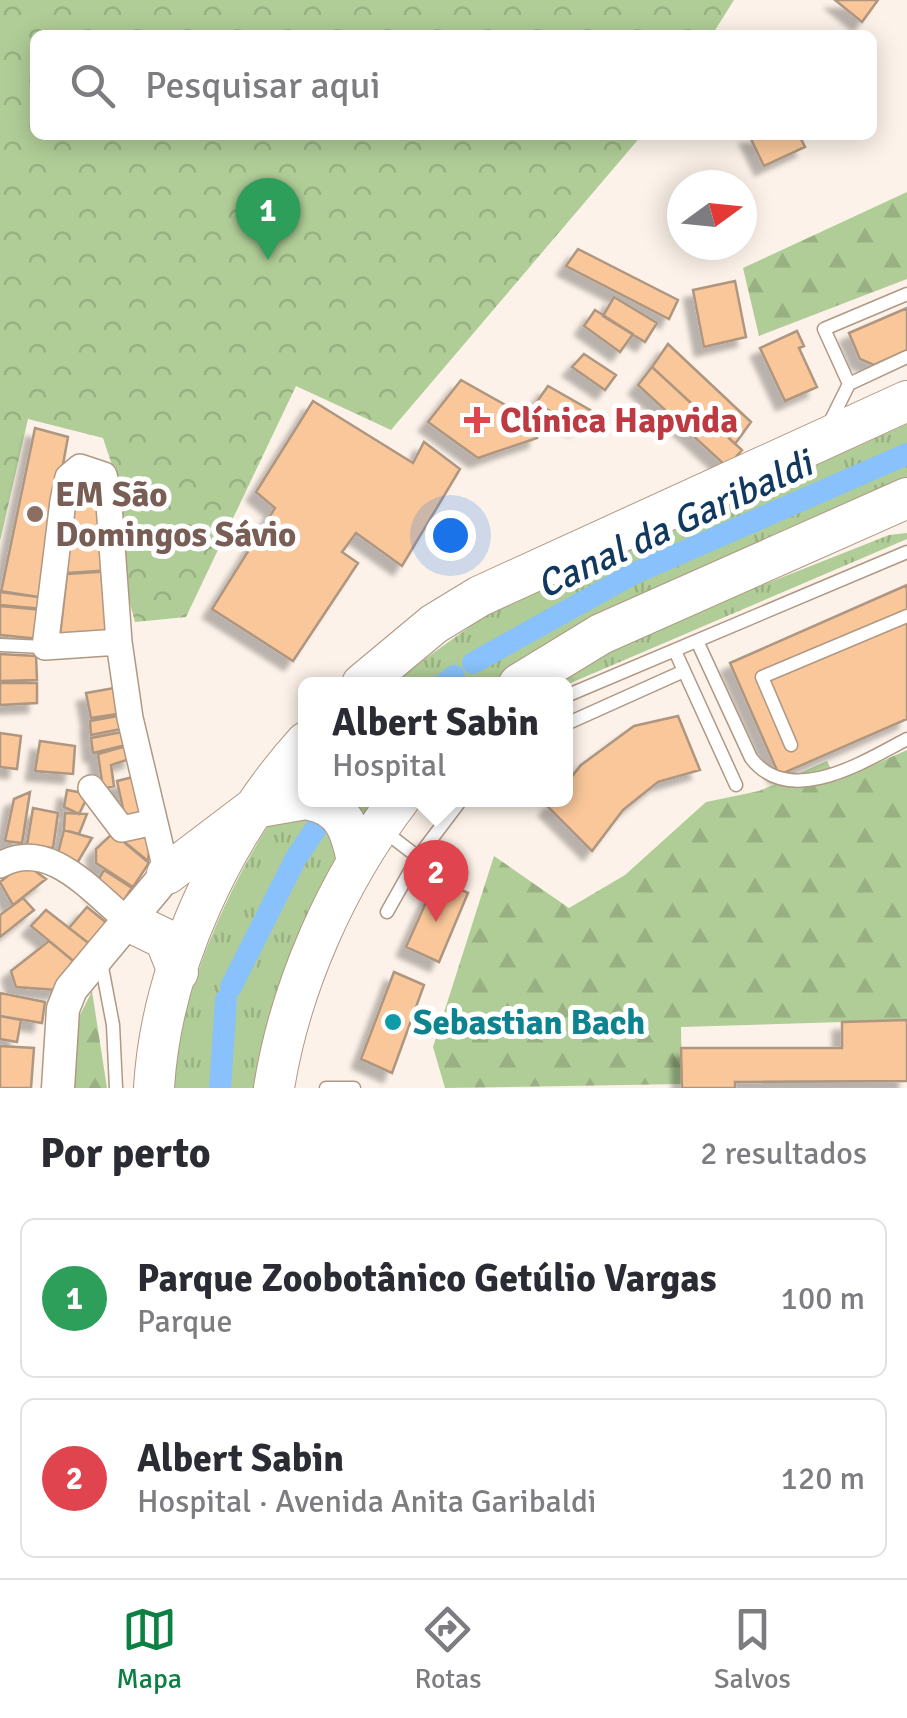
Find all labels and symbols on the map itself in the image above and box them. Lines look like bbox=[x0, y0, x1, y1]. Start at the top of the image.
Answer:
north arrow bbox=[667, 170, 757, 260]
pin: 1 bbox=[236, 178, 300, 260]
place label: Clínica Hapvida bbox=[500, 399, 738, 442]
marker: Clínica Hapvida bbox=[464, 407, 490, 433]
water label: Canal da Garibaldi bbox=[529, 439, 823, 609]
place label: EM São Domingos Sávio bbox=[55, 473, 296, 556]
marker: EM São Domingos Sávio bbox=[24, 503, 46, 525]
your location bbox=[425, 510, 476, 561]
pin: 2 bbox=[404, 840, 468, 922]
place label: Sebastian Bach bbox=[413, 1001, 645, 1044]
marker: Sebastian Bach bbox=[382, 1011, 404, 1033]

